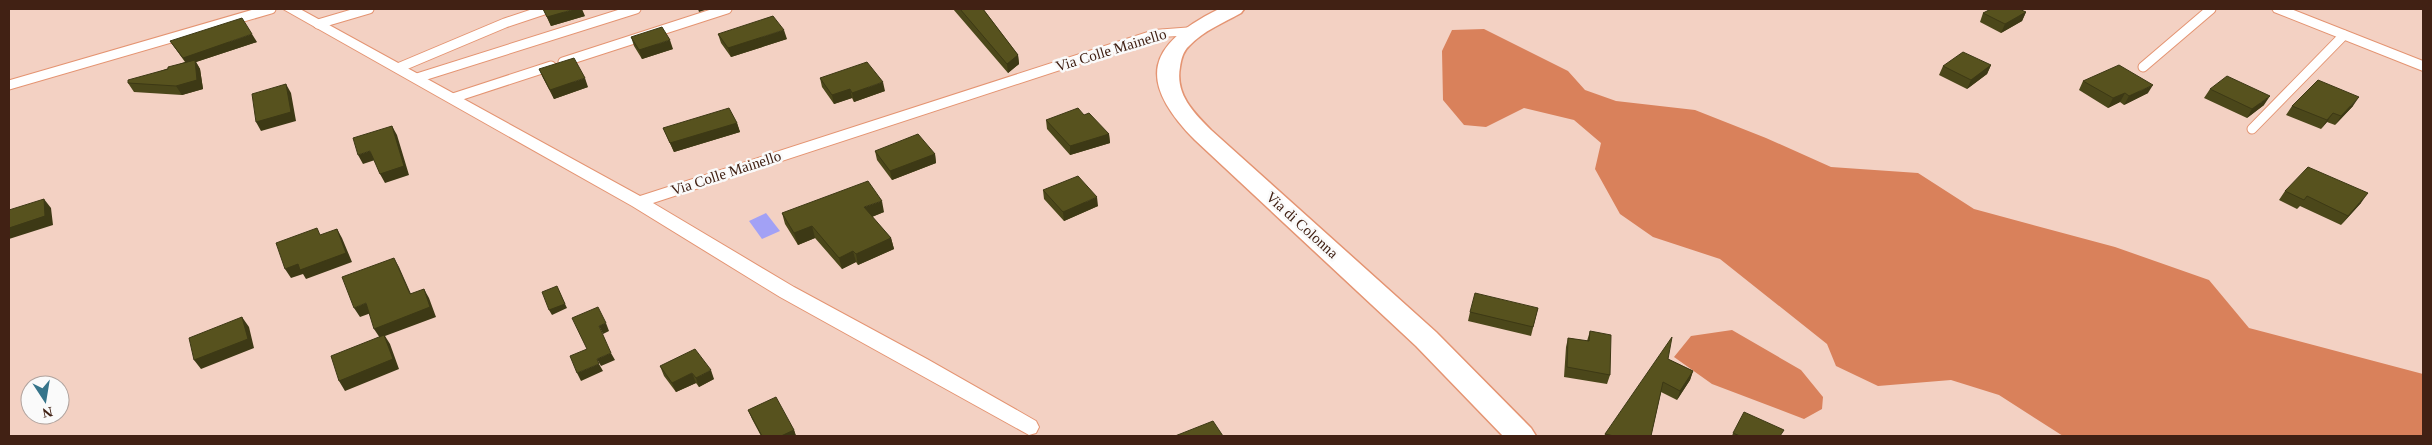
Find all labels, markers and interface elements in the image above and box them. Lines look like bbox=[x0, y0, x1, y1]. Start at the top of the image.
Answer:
street label: Via Colle Mainello bbox=[1054, 26, 1168, 74]
street label: Via Colle Mainello bbox=[669, 148, 783, 198]
street label: Via di Colonna bbox=[1263, 189, 1341, 262]
north arrow bbox=[20, 375, 70, 425]
text: N bbox=[41, 404, 54, 421]

